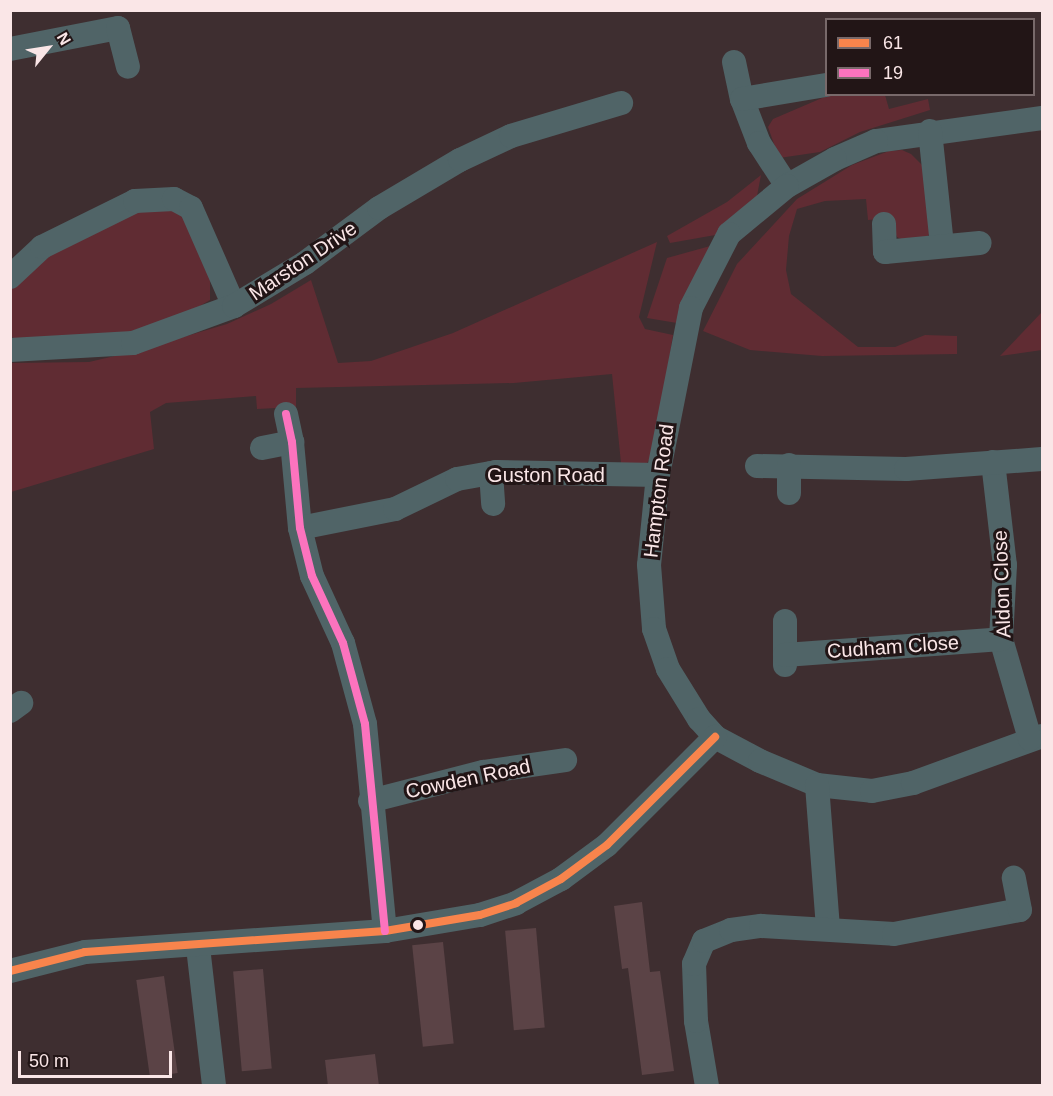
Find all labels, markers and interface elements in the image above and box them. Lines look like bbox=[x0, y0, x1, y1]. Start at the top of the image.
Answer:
north arrow bbox=[18, 18, 78, 78]
legend bbox=[825, 18, 1035, 96]
text: N bbox=[54, 29, 74, 48]
text: 61 bbox=[883, 33, 903, 53]
text: 19 bbox=[883, 63, 903, 83]
street label: Marston Drive bbox=[245, 216, 361, 306]
street label: Hampton Road bbox=[639, 423, 679, 559]
street label: Guston Road bbox=[487, 463, 605, 487]
street label: Aldon Close bbox=[988, 530, 1016, 638]
street label: Cudham Close bbox=[826, 630, 960, 664]
street label: Cowden Road bbox=[404, 754, 532, 804]
unlabelled marker bbox=[412, 919, 424, 931]
scale bar bbox=[21, 1039, 176, 1077]
text: 50 m bbox=[29, 1051, 69, 1071]

